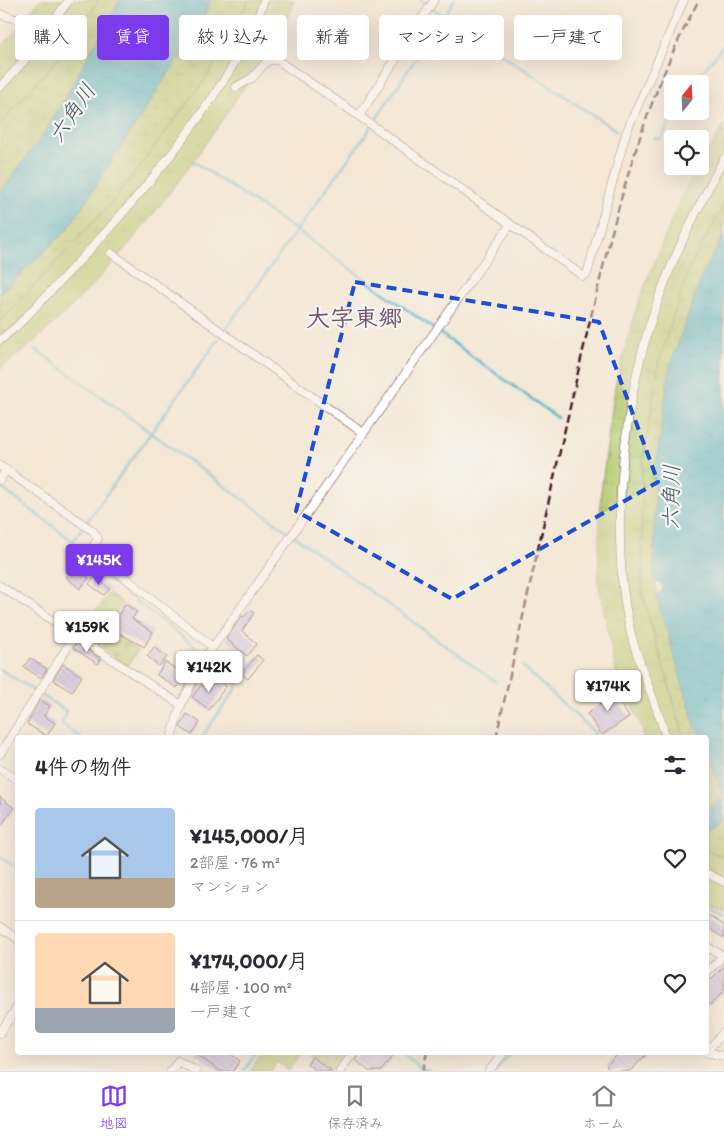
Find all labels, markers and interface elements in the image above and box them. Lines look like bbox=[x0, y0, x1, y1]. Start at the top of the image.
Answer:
chip: 購入 bbox=[15, 15, 87, 60]
chip: 賃貸 bbox=[97, 15, 169, 60]
chip: 絞り込み bbox=[179, 15, 287, 60]
chip: 新着 bbox=[297, 15, 369, 60]
chip: マンション bbox=[379, 15, 504, 60]
chip: 一戸建て bbox=[514, 15, 622, 60]
north arrow bbox=[664, 75, 709, 120]
map controls bbox=[664, 75, 709, 175]
water label: 六角川 bbox=[42, 78, 102, 148]
button: locate bbox=[664, 130, 709, 175]
district label: 大字東郷 bbox=[306, 303, 402, 332]
water label: 六角川 bbox=[657, 464, 685, 530]
pin: ¥145K bbox=[64, 544, 134, 586]
text: ¥145K bbox=[77, 550, 121, 569]
pin: ¥159K bbox=[52, 610, 122, 653]
text: ¥159K bbox=[65, 617, 109, 636]
pin: ¥142K bbox=[174, 650, 244, 693]
text: ¥142K bbox=[187, 657, 231, 676]
pin: ¥174K bbox=[573, 670, 643, 712]
text: ¥174K bbox=[586, 676, 630, 695]
icon: filters bbox=[661, 751, 689, 779]
text: 4件の物件 bbox=[35, 754, 132, 779]
text: ¥145,000/月 bbox=[190, 823, 309, 848]
icon: home bbox=[75, 828, 135, 888]
icon: heart bbox=[661, 844, 689, 872]
text: 2部屋 · 76 m² bbox=[190, 853, 280, 872]
text: マンション bbox=[190, 877, 269, 896]
text: ¥174,000/月 bbox=[190, 948, 308, 973]
icon: home bbox=[75, 953, 135, 1013]
icon: heart bbox=[661, 969, 689, 997]
text: 4部屋 · 100 m² bbox=[190, 978, 292, 997]
text: 一戸建て bbox=[190, 1002, 254, 1021]
tab: 地図 bbox=[100, 1082, 128, 1132]
tab: 保存済み bbox=[327, 1082, 383, 1132]
tab: ホーム bbox=[583, 1082, 624, 1132]

